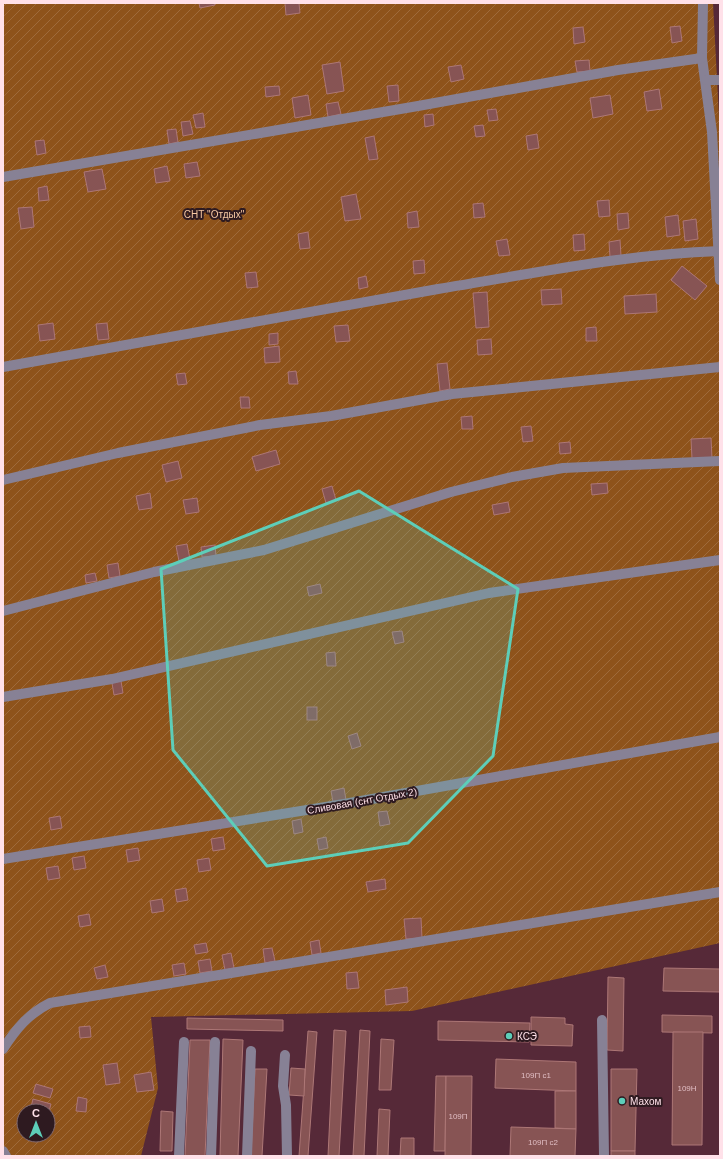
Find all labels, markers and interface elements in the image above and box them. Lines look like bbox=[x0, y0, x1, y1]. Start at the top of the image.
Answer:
park label: СНТ "Отдых" bbox=[184, 209, 245, 220]
street label: Сливовая (снт Отдых 2) bbox=[306, 786, 418, 816]
marker: КСЭ bbox=[504, 1031, 514, 1041]
place label: КСЭ bbox=[517, 1031, 537, 1042]
house number: 109П с1 bbox=[521, 1071, 551, 1080]
house number: 109Н bbox=[677, 1084, 697, 1093]
marker: Махом bbox=[617, 1096, 627, 1106]
place label: Махом bbox=[630, 1096, 661, 1107]
north arrow bbox=[16, 1103, 56, 1143]
text: С bbox=[32, 1107, 40, 1119]
house number: 109П bbox=[448, 1112, 468, 1121]
house number: 109П с2 bbox=[528, 1138, 558, 1147]

